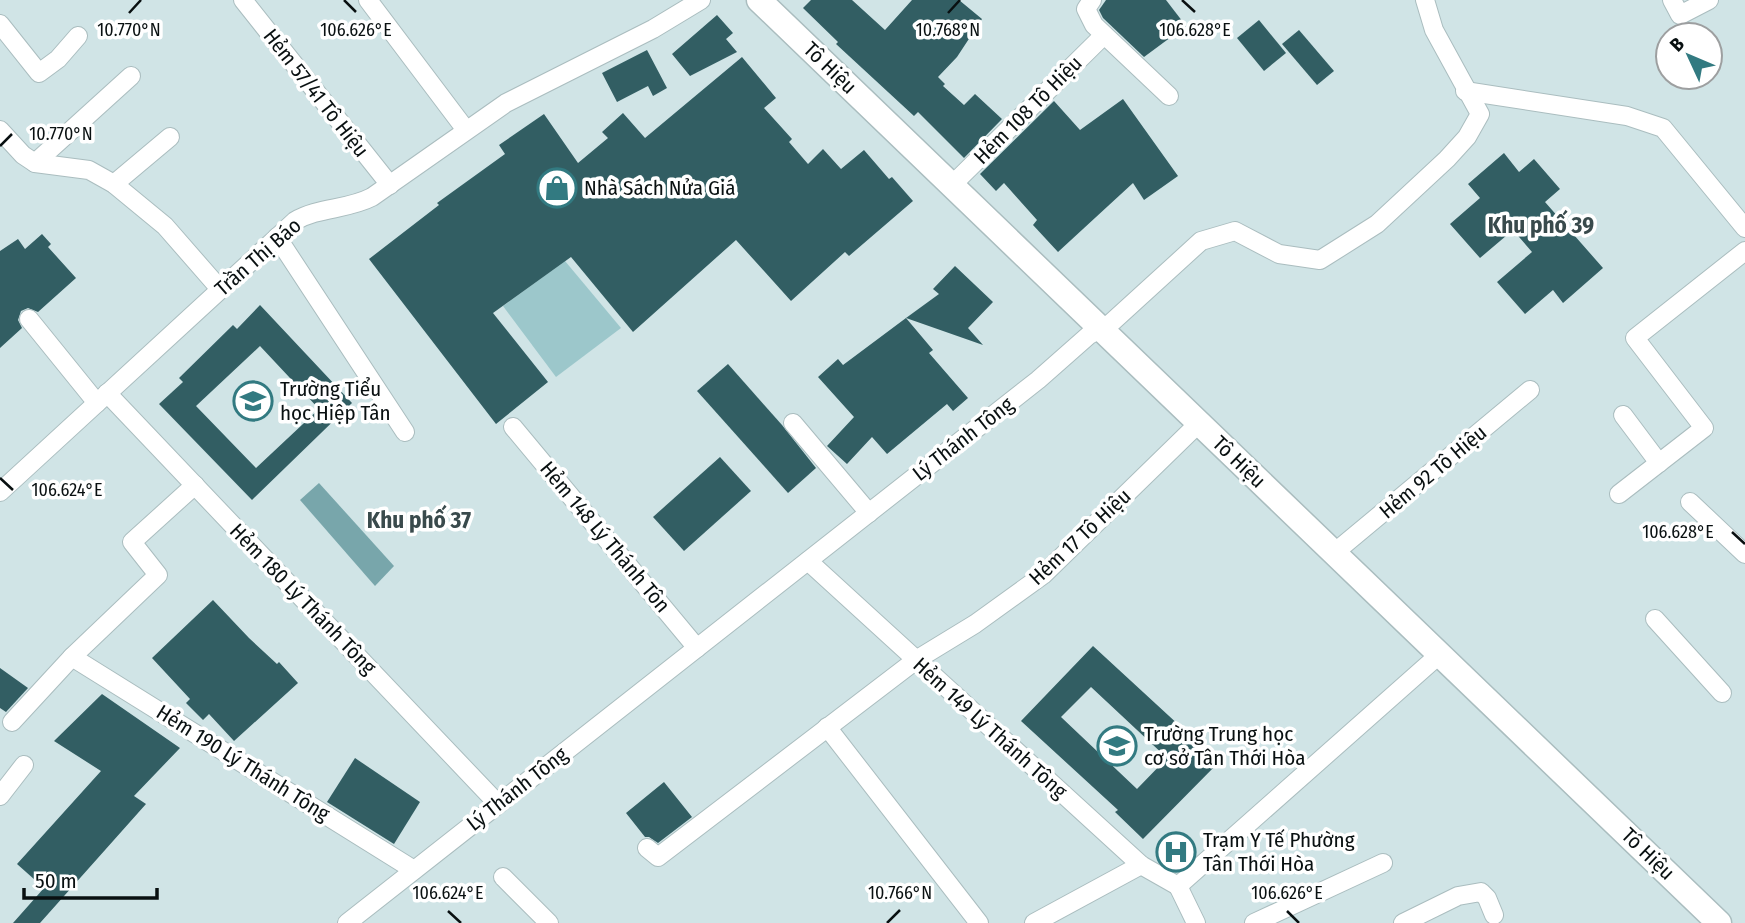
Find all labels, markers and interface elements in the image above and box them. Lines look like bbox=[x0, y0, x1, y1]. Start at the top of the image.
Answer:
text: 10.770°N bbox=[97, 19, 161, 41]
text: 106.626°E bbox=[320, 19, 392, 41]
text: 10.768°N bbox=[916, 19, 980, 41]
text: 106.628°E bbox=[1159, 19, 1231, 41]
north arrow bbox=[1654, 21, 1724, 91]
street label: Hẻm 57/41 Tô Hiệu bbox=[258, 24, 374, 162]
text: B bbox=[1665, 32, 1689, 56]
street label: Tô Hiệu bbox=[798, 36, 862, 100]
street label: Hẻm 108 Tô Hiệu bbox=[968, 50, 1088, 170]
text: 10.770°N bbox=[29, 123, 93, 145]
shop icon: Nhà Sách Nửa Giá bbox=[536, 167, 578, 209]
place label: Nhà Sách Nửa Giá bbox=[584, 175, 736, 201]
district label: Khu phố 39 bbox=[1488, 209, 1594, 239]
street label: Trần Thị Báo bbox=[210, 212, 306, 302]
place label: Trường Tiểu học Hiệp Tân bbox=[280, 376, 391, 426]
school or university icon: Trường Tiểu học Hiệp Tân bbox=[232, 380, 274, 422]
street label: Lý Thánh Tông bbox=[907, 391, 1019, 486]
street label: Hẻm 92 Tô Hiệu bbox=[1374, 420, 1492, 524]
street label: Tô Hiệu bbox=[1207, 430, 1271, 494]
street label: Hẻm 148 Lý Thánh Tôn bbox=[534, 456, 676, 618]
text: 106.624°E bbox=[32, 479, 102, 501]
street label: Hẻm 17 Tô Hiệu bbox=[1024, 483, 1136, 591]
district label: Khu phố 37 bbox=[367, 504, 471, 534]
street label: Hẻm 180 Lý Thánh Tông bbox=[224, 518, 382, 680]
text: 106.628°E bbox=[1642, 521, 1714, 543]
street label: Hẻm 149 Lý Thánh Tông bbox=[908, 652, 1072, 804]
street label: Hẻm 190 Lý Thánh Tông bbox=[152, 699, 335, 827]
place label: Trường Trung học cơ sở Tân Thới Hòa bbox=[1144, 721, 1305, 771]
school or university icon: Trường Trung học cơ sở Tân Thới Hòa bbox=[1096, 725, 1138, 767]
street label: Lý Thánh Tông bbox=[461, 741, 573, 836]
street label: Tô Hiệu bbox=[1616, 822, 1680, 886]
place label: Trạm Y Tế Phường Tân Thới Hòa bbox=[1203, 827, 1355, 877]
hospital icon: Trạm Y Tế Phường Tân Thới Hòa bbox=[1155, 831, 1197, 873]
scale bar bbox=[24, 856, 158, 900]
text: 50 m bbox=[35, 868, 77, 894]
text: 106.624°E bbox=[413, 882, 483, 904]
text: 10.766°N bbox=[868, 882, 932, 904]
text: 106.626°E bbox=[1251, 882, 1323, 904]

